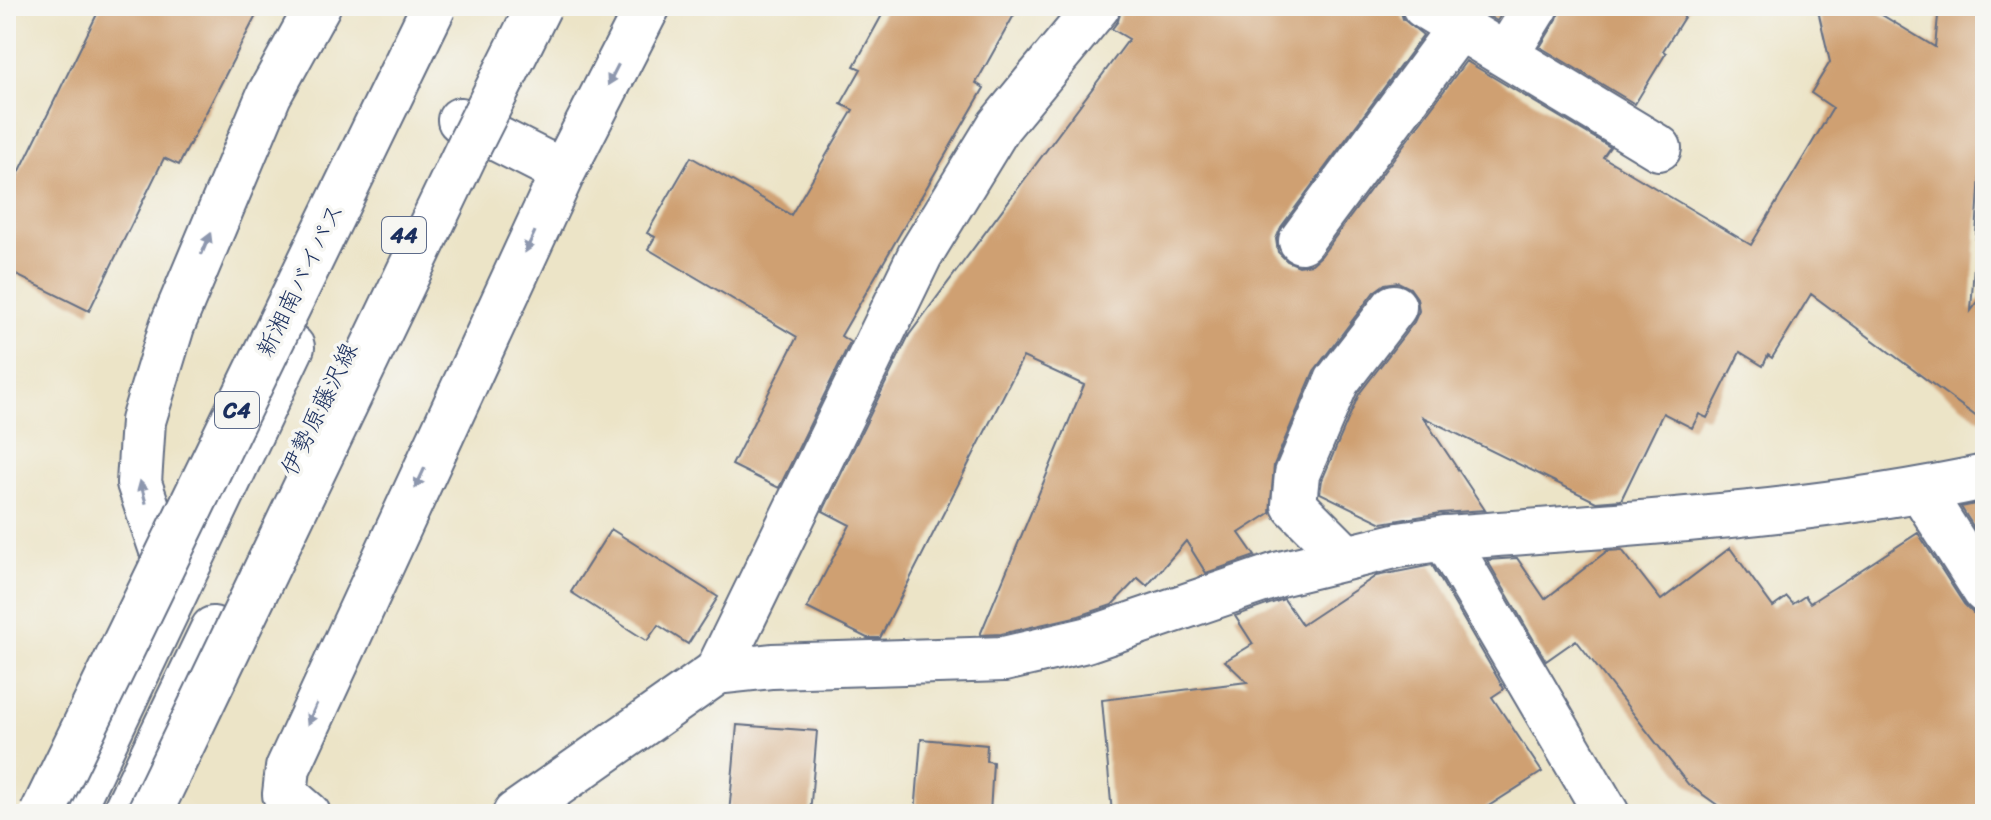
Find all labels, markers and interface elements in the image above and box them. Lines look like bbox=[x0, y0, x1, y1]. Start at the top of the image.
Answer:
one-way arrow bbox=[606, 64, 619, 87]
street label: 新湘南バイパス bbox=[244, 196, 356, 364]
road number: 44 bbox=[382, 217, 426, 253]
one-way arrow bbox=[523, 231, 537, 254]
one-way arrow bbox=[200, 232, 213, 256]
street label: 伊勢原藤沢線 bbox=[269, 335, 369, 483]
road number: C4 bbox=[215, 392, 259, 428]
one-way arrow bbox=[413, 466, 427, 490]
one-way arrow bbox=[136, 480, 149, 504]
one-way arrow bbox=[305, 703, 318, 726]

